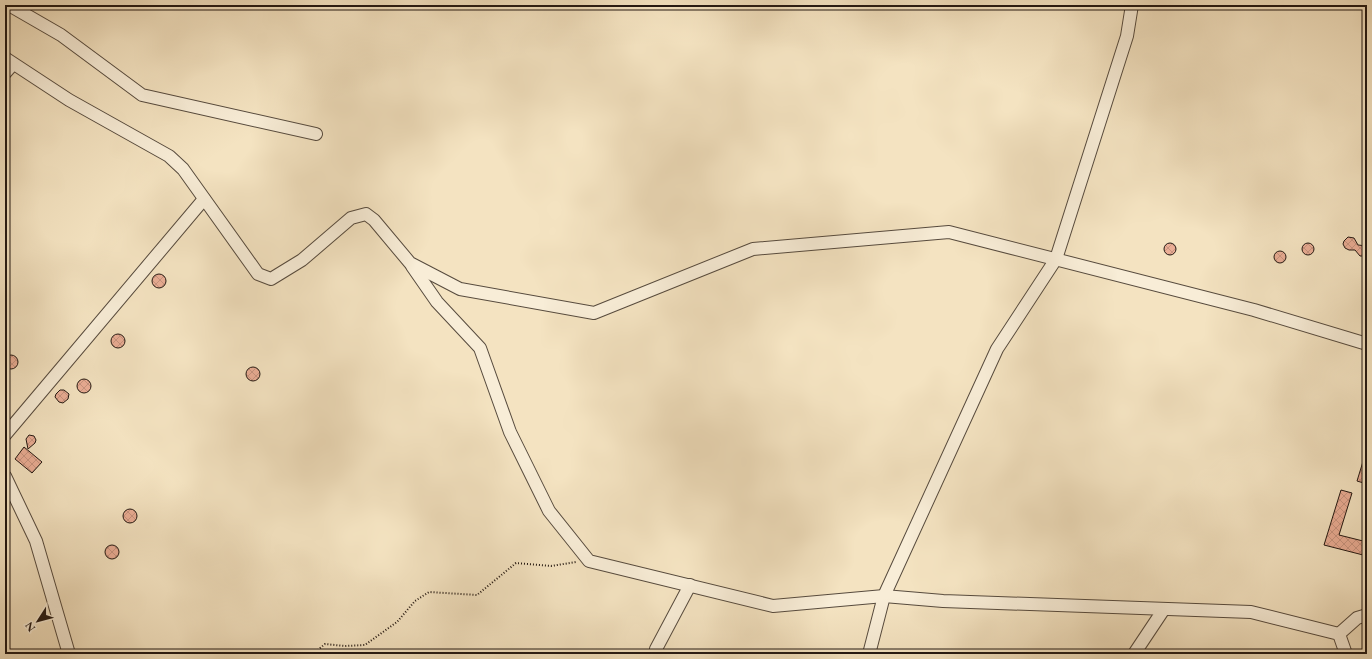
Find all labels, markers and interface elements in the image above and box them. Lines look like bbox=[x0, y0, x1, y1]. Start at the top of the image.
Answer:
north arrow bbox=[18, 601, 58, 641]
text: N bbox=[22, 619, 38, 635]

